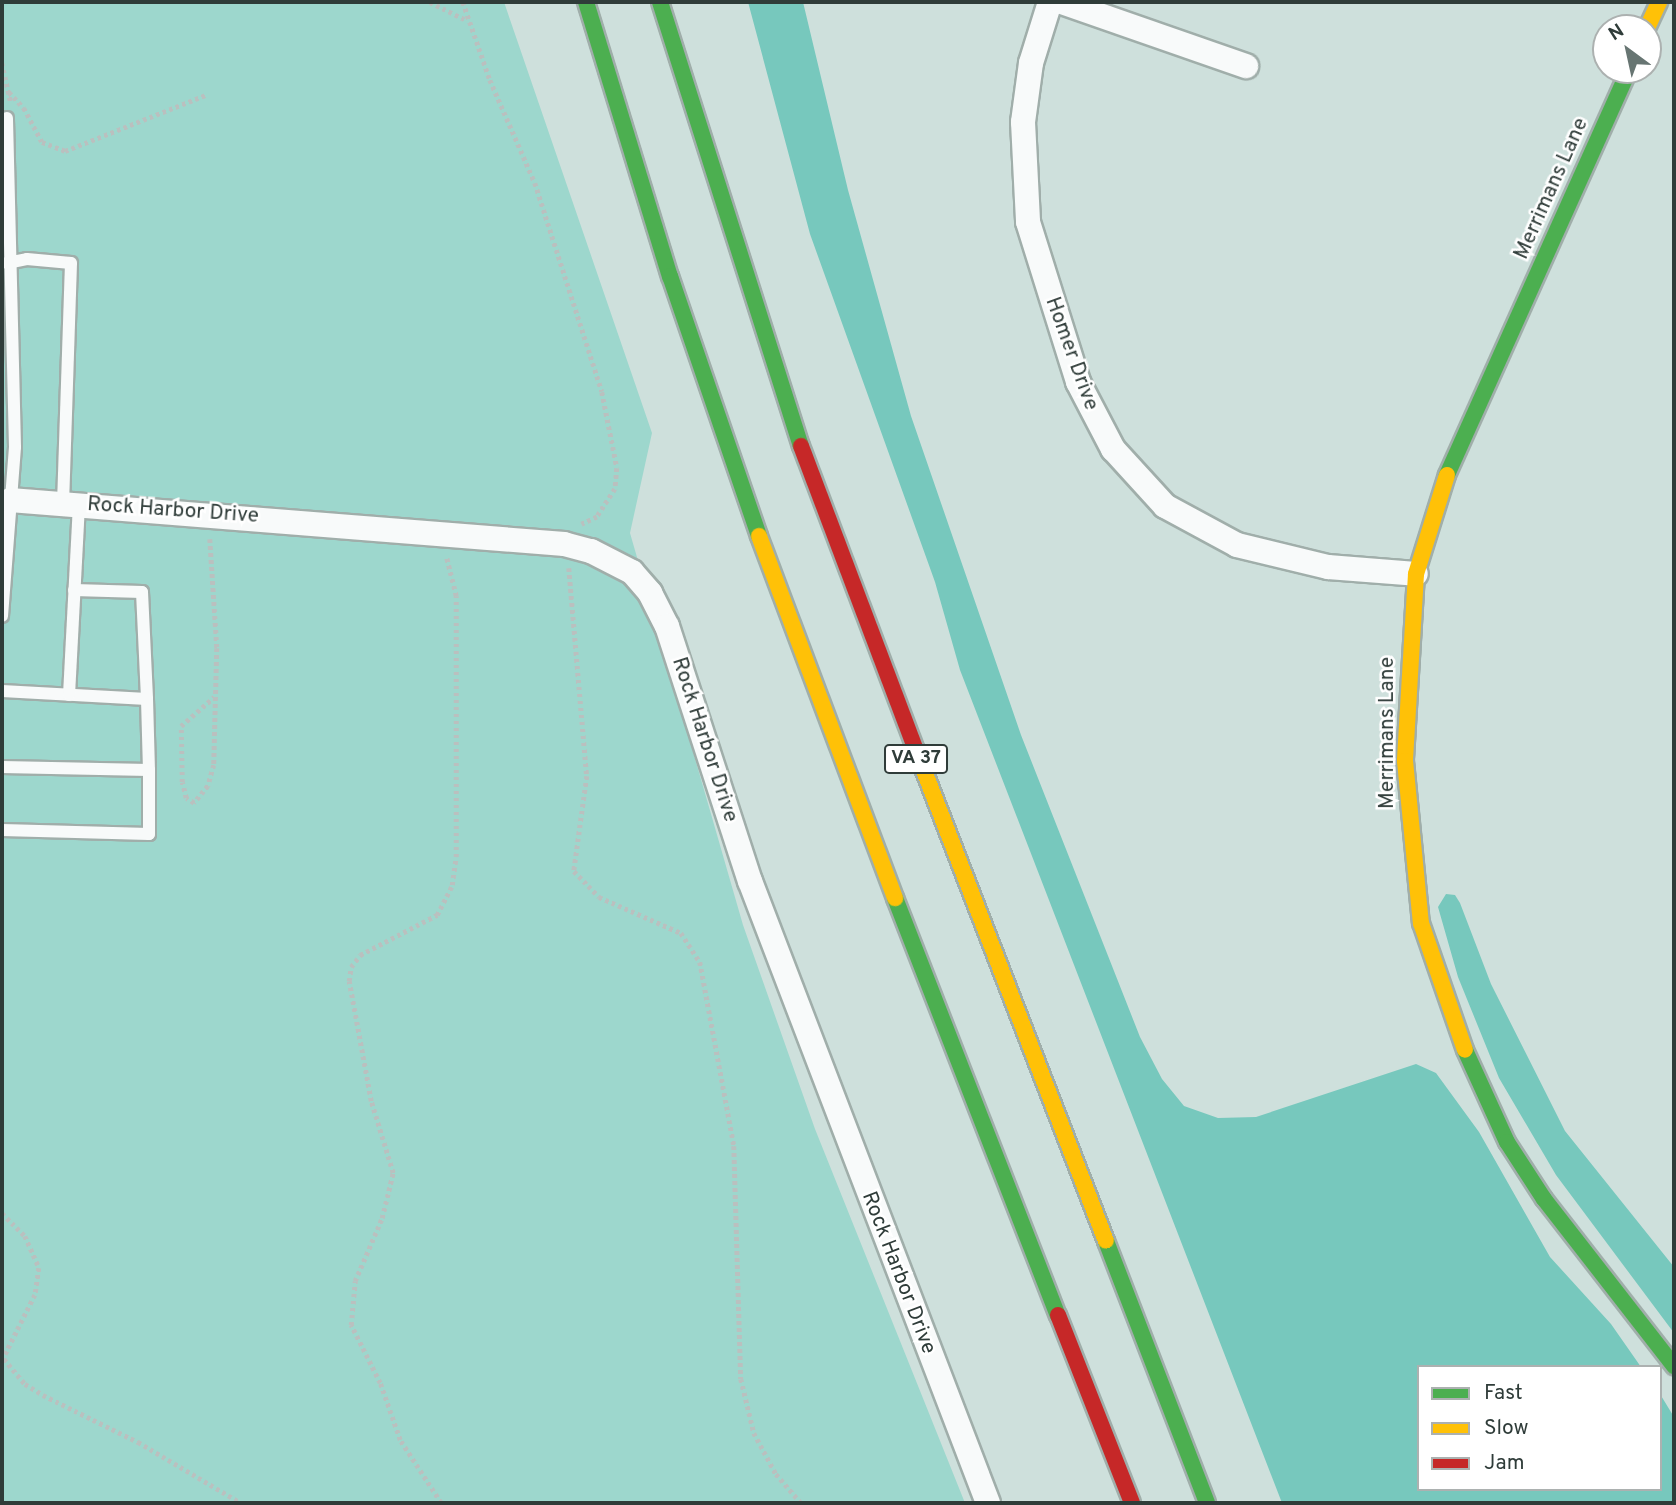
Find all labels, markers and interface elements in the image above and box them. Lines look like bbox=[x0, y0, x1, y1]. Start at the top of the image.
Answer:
north arrow bbox=[1592, 14, 1662, 84]
text: N bbox=[1604, 19, 1629, 47]
street label: Merrimans Lane bbox=[1510, 114, 1594, 264]
street label: Homer Drive bbox=[1039, 294, 1103, 414]
street label: Rock Harbor Drive bbox=[86, 492, 260, 530]
street label: Rock Harbor Drive bbox=[665, 654, 743, 826]
street label: Merrimans Lane bbox=[1375, 657, 1401, 809]
road number: VA 37 bbox=[883, 744, 949, 774]
street label: Rock Harbor Drive bbox=[855, 1188, 941, 1358]
legend bbox=[1417, 1365, 1662, 1491]
text: Fast bbox=[1484, 1380, 1523, 1407]
text: Slow bbox=[1484, 1415, 1529, 1442]
text: Jam bbox=[1484, 1450, 1525, 1477]

